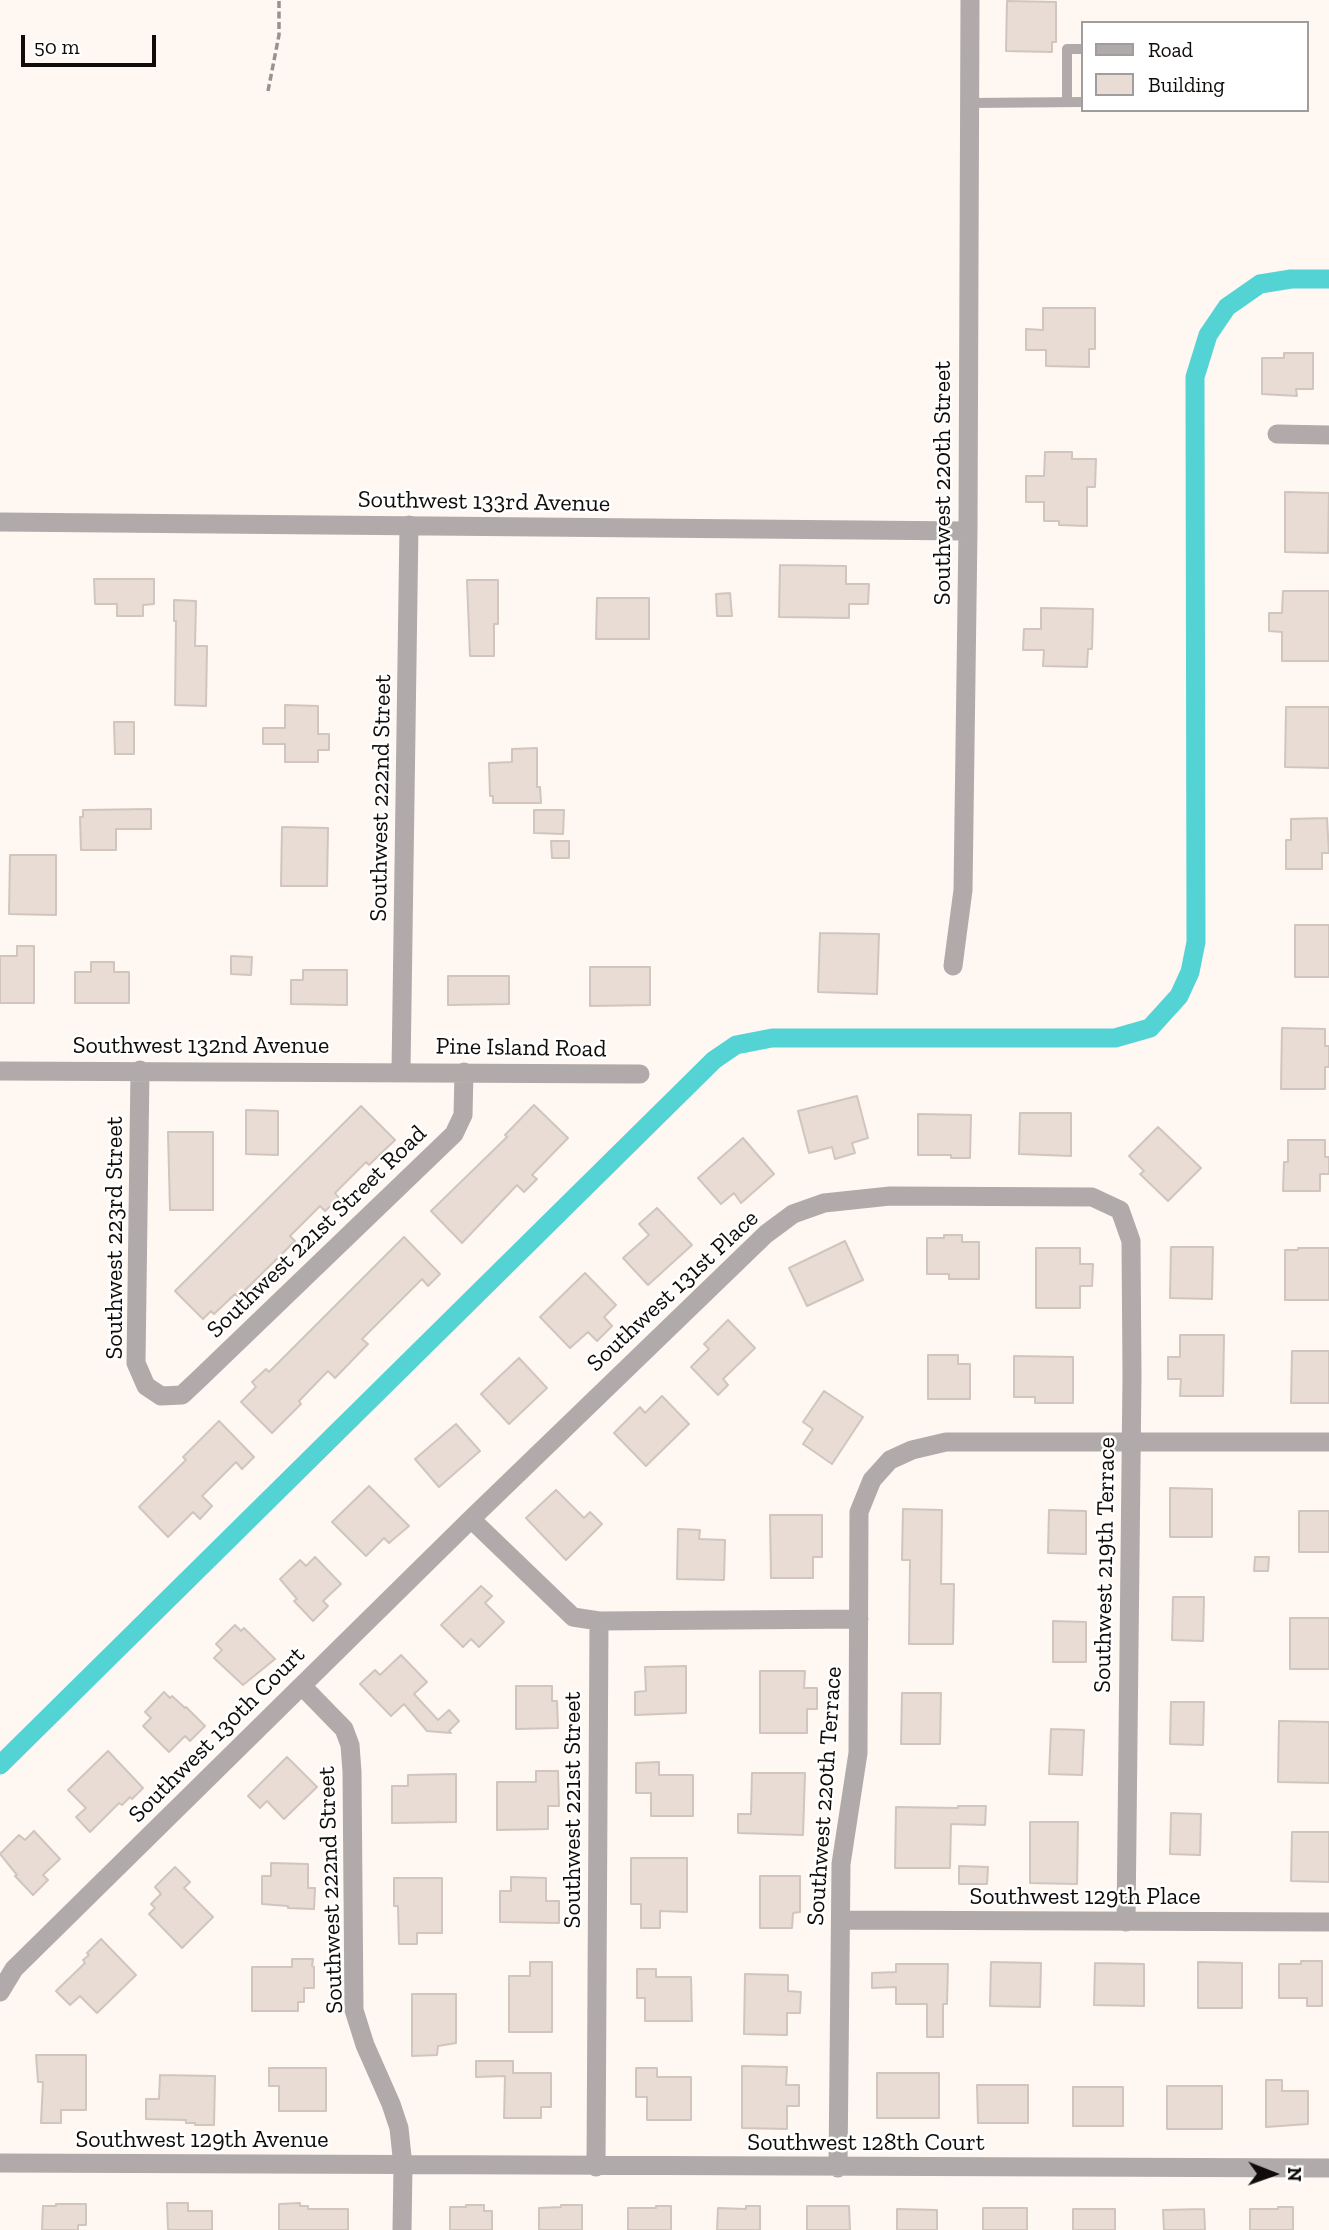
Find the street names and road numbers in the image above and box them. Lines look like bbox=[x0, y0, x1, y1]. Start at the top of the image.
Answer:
street label: Southwest 220th Street bbox=[929, 361, 957, 605]
street label: Southwest 133rd Avenue bbox=[358, 485, 610, 519]
street label: Southwest 222nd Street bbox=[364, 674, 398, 922]
street label: Southwest 132nd Avenue bbox=[73, 1032, 329, 1060]
street label: Pine Island Road bbox=[435, 1032, 607, 1064]
street label: Southwest 223rd Street bbox=[101, 1116, 129, 1360]
street label: Southwest 221st Street Road bbox=[201, 1120, 433, 1344]
street label: Southwest 131st Place bbox=[581, 1204, 765, 1378]
street label: Southwest 219th Terrace bbox=[1088, 1437, 1122, 1693]
street label: Southwest 130th Court bbox=[123, 1641, 311, 1829]
street label: Southwest 220th Terrace bbox=[802, 1665, 848, 1927]
street label: Southwest 221st Street bbox=[559, 1692, 587, 1928]
street label: Southwest 222nd Street bbox=[312, 1766, 350, 2014]
street label: Southwest 129th Place bbox=[970, 1883, 1200, 1911]
street label: Southwest 129th Avenue bbox=[76, 2126, 328, 2154]
street label: Southwest 128th Court bbox=[747, 2129, 985, 2157]

